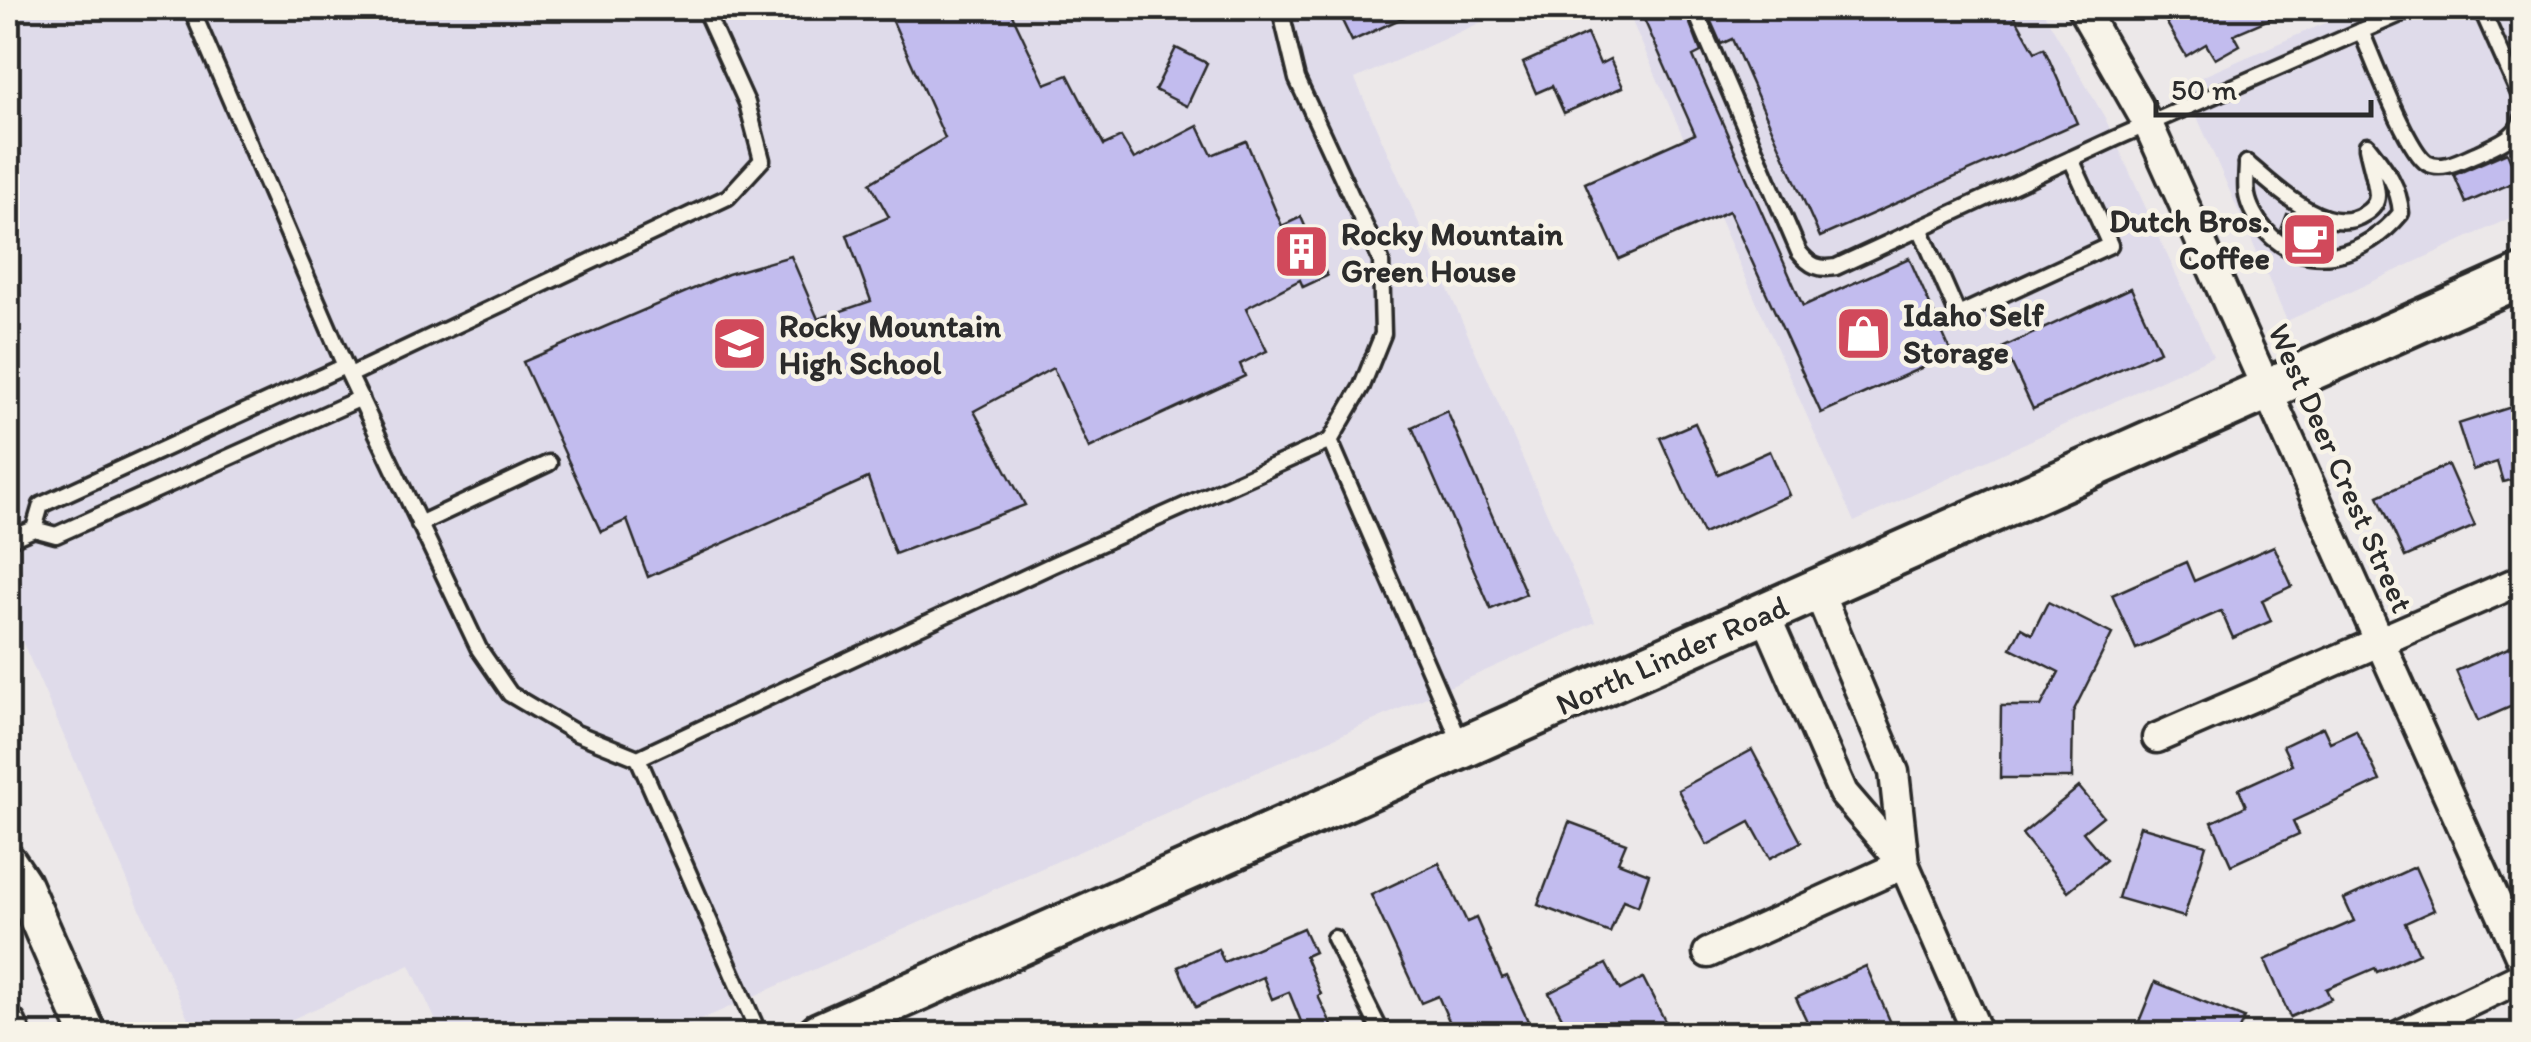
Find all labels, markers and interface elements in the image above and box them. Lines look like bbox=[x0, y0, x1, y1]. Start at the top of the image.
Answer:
scale bar bbox=[2156, 55, 2371, 117]
text: 50 m bbox=[2171, 71, 2237, 108]
place label: Dutch Bros. Coffee bbox=[2109, 202, 2270, 277]
cafe icon: Dutch Bros. Coffee bbox=[2279, 209, 2339, 269]
place label: Rocky Mountain Green House bbox=[1341, 215, 1564, 290]
building icon: Rocky Mountain Green House bbox=[1272, 222, 1332, 282]
place label: Idaho Self Storage bbox=[1903, 296, 2045, 371]
shop icon: Idaho Self Storage bbox=[1834, 303, 1894, 363]
place label: Rocky Mountain High School bbox=[779, 307, 1002, 382]
school or university icon: Rocky Mountain High School bbox=[710, 314, 770, 374]
street label: West Deer Crest Street bbox=[2260, 318, 2422, 618]
street label: North Linder Road bbox=[1550, 587, 1795, 723]

